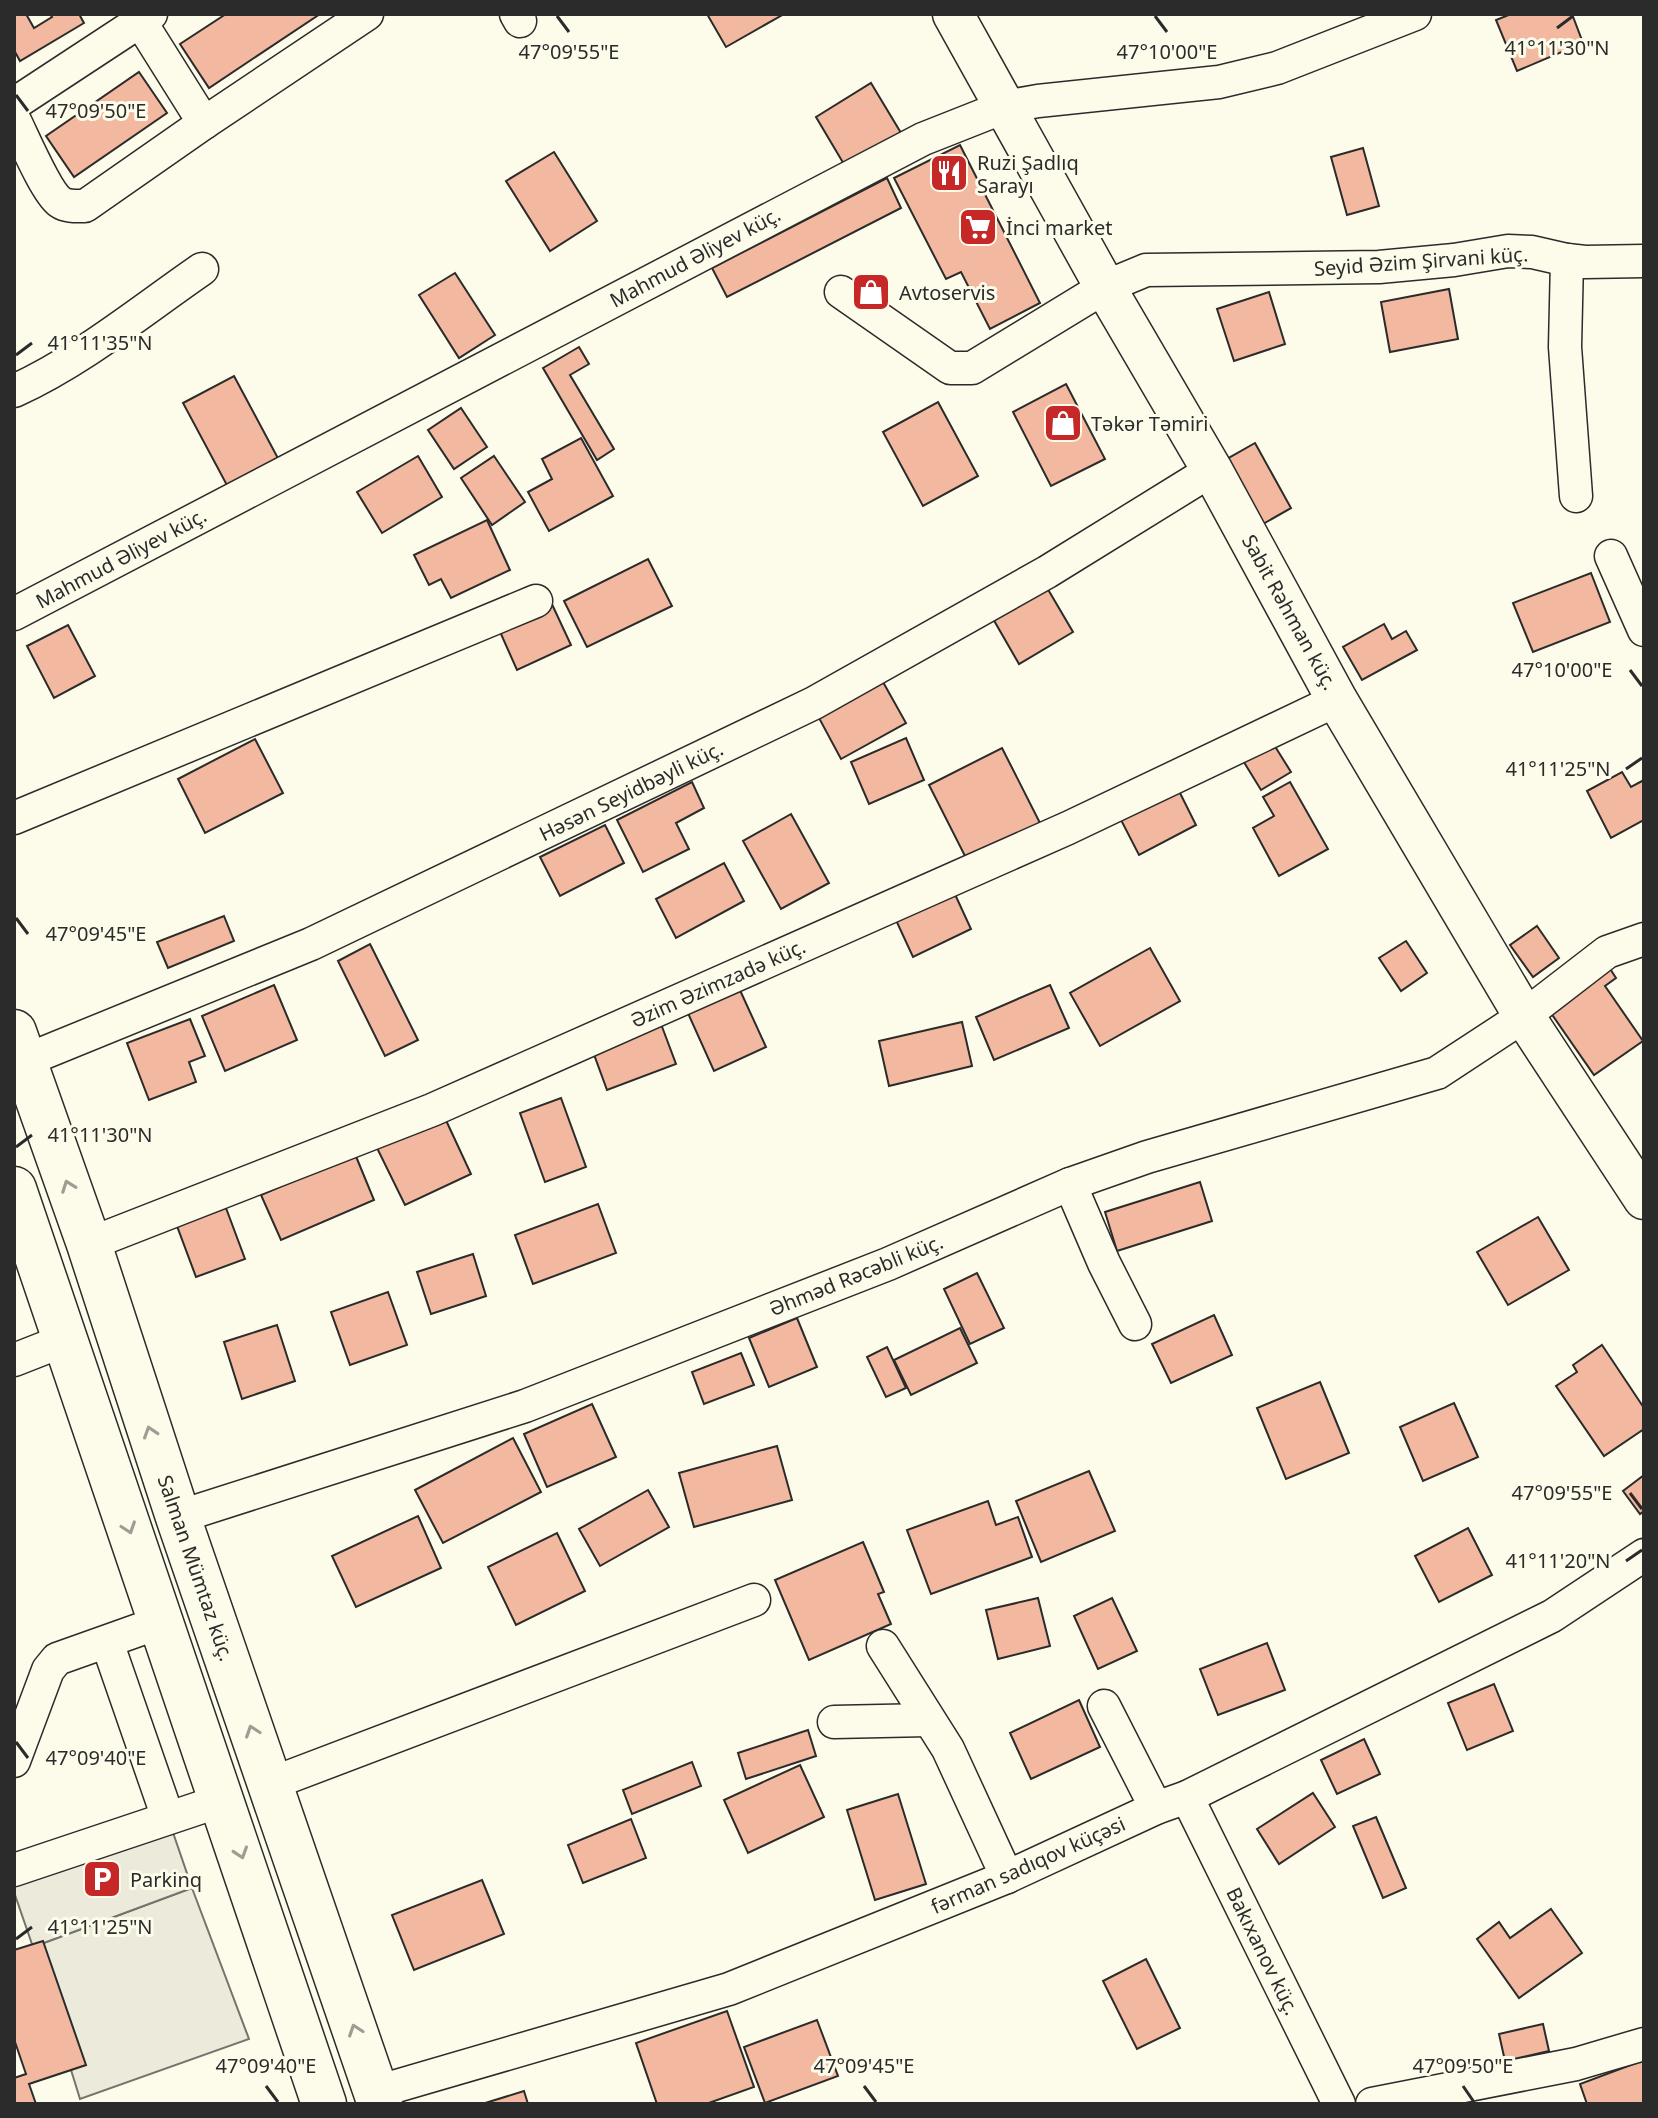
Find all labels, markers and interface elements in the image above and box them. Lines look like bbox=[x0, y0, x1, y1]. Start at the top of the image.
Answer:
text: 41°11'30"N bbox=[1504, 34, 1610, 61]
text: 47°09'55"E bbox=[519, 38, 619, 65]
text: 47°10'00"E bbox=[1117, 38, 1217, 65]
text: 47°09'50"E bbox=[46, 97, 146, 124]
place label: Ruzi Şadlıq Sarayı bbox=[977, 149, 1079, 199]
restaurant icon: Ruzi Şadlıq Sarayı bbox=[928, 152, 970, 194]
street label: Mahmud Əliyev küç. bbox=[605, 201, 785, 313]
supermarket icon: İnci market bbox=[957, 206, 999, 248]
place label: İnci market bbox=[1006, 214, 1112, 241]
street label: Seyid Əzim Şirvani küç. bbox=[1313, 240, 1529, 282]
shop icon: Avtoservis bbox=[850, 271, 892, 313]
place label: Avtoservis bbox=[899, 279, 995, 306]
text: 41°11'35"N bbox=[47, 329, 153, 356]
shop icon: Təkər Təmiri bbox=[1042, 402, 1084, 444]
place label: Təkər Təmiri bbox=[1091, 410, 1209, 437]
street label: Mahmud Əliyev küç. bbox=[31, 502, 211, 614]
street label: Sabit Rəhman küç. bbox=[1236, 530, 1344, 694]
text: 47°10'00"E bbox=[1512, 656, 1612, 683]
street label: Həsən Seyidbəyli küç. bbox=[535, 735, 727, 847]
text: 41°11'25"N bbox=[1505, 755, 1611, 782]
text: 47°09'45"E bbox=[46, 920, 146, 947]
street label: Əzim Əzimzadə küç. bbox=[626, 932, 810, 1034]
text: 41°11'30"N bbox=[47, 1121, 153, 1148]
one-way arrow bbox=[62, 1179, 78, 1193]
street label: Əhməd Rəcəbli küç. bbox=[765, 1228, 947, 1322]
one-way arrow bbox=[144, 1426, 160, 1440]
street label: Salman Mümtaz küç. bbox=[151, 1471, 241, 1665]
text: 47°09'55"E bbox=[1512, 1479, 1612, 1506]
one-way arrow bbox=[119, 1520, 135, 1534]
text: 41°11'20"N bbox=[1505, 1547, 1611, 1574]
one-way arrow bbox=[246, 1725, 262, 1739]
text: 47°09'40"E bbox=[46, 1744, 146, 1771]
street label: fərman sadıqov küçəsi bbox=[927, 1810, 1129, 1920]
one-way arrow bbox=[231, 1845, 247, 1859]
parking icon: Parkinq bbox=[81, 1858, 123, 1900]
place label: Parkinq bbox=[130, 1866, 202, 1893]
street label: Bakıxanov küç. bbox=[1220, 1882, 1306, 2020]
text: 41°11'25"N bbox=[47, 1913, 153, 1940]
one-way arrow bbox=[348, 2024, 364, 2038]
text: 47°09'40"E bbox=[216, 2052, 316, 2079]
text: 47°09'45"E bbox=[814, 2052, 914, 2079]
text: 47°09'50"E bbox=[1413, 2052, 1513, 2079]

